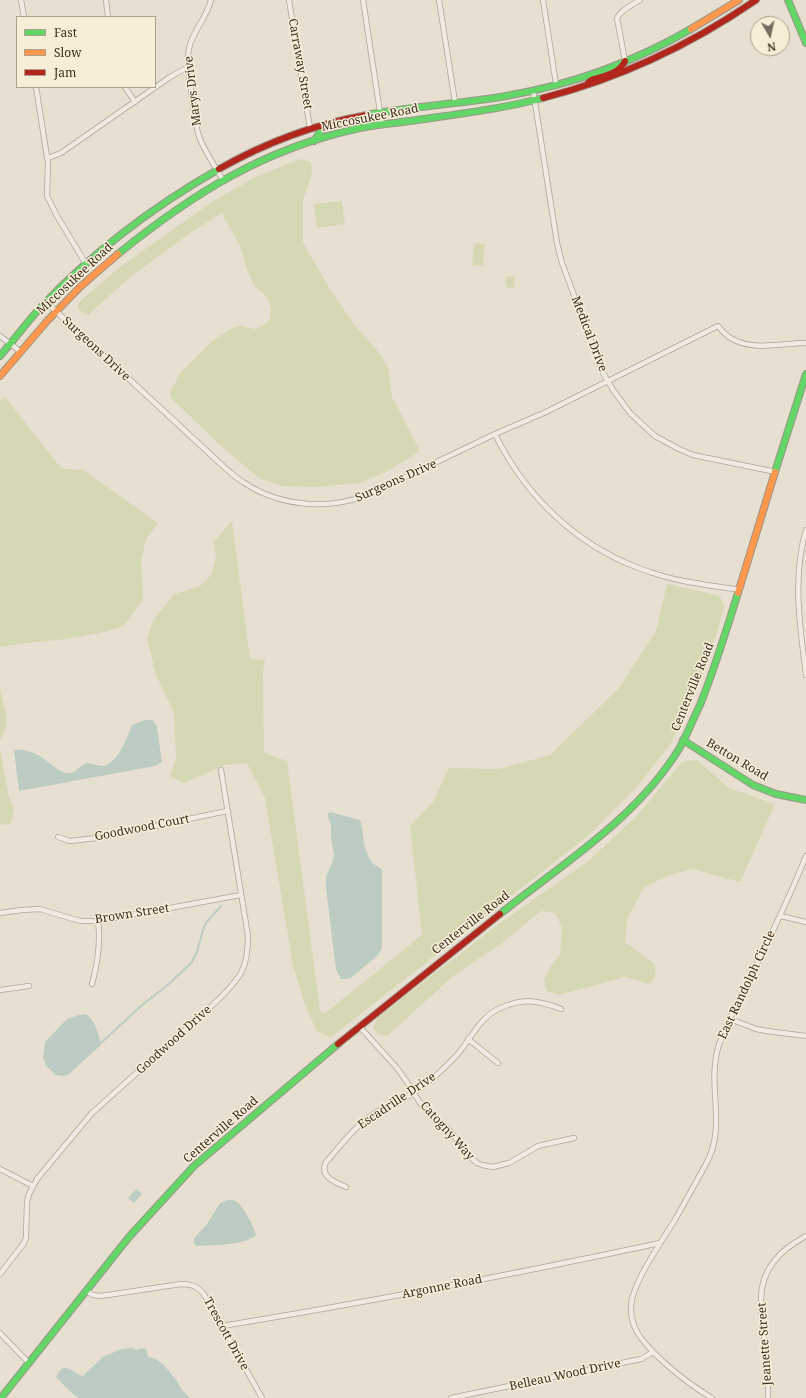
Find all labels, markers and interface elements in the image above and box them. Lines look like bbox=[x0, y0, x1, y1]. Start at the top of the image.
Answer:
legend bbox=[16, 16, 156, 88]
north arrow bbox=[750, 16, 790, 56]
street label: Carraway Street bbox=[285, 17, 315, 111]
text: Fast bbox=[54, 24, 77, 41]
text: N bbox=[766, 39, 777, 55]
text: Slow bbox=[54, 44, 82, 61]
street label: Marys Drive bbox=[182, 55, 204, 127]
text: Jam bbox=[54, 64, 76, 81]
street label: Miccosukee Road bbox=[320, 102, 420, 134]
street label: Miccosukee Road bbox=[34, 240, 116, 318]
street label: Medical Drive bbox=[568, 294, 610, 374]
street label: Surgeons Drive bbox=[59, 314, 133, 384]
street label: Surgeons Drive bbox=[353, 457, 439, 505]
street label: Centerville Road bbox=[669, 640, 717, 734]
street label: Betton Road bbox=[704, 736, 770, 784]
street label: Goodwood Court bbox=[93, 812, 191, 844]
street label: Centerville Road bbox=[429, 888, 513, 958]
street label: Brown Street bbox=[94, 901, 170, 927]
street label: East Randolph Circle bbox=[715, 928, 779, 1042]
street label: Goodwood Drive bbox=[133, 1003, 215, 1077]
street label: Escadrille Drive bbox=[355, 1070, 439, 1132]
street label: Centerville Road bbox=[181, 1094, 261, 1166]
street label: Catogny Way bbox=[417, 1099, 477, 1163]
street label: Argonne Road bbox=[401, 1272, 483, 1302]
street label: Trescott Drive bbox=[200, 1295, 252, 1373]
street label: Jeanette Street bbox=[755, 1302, 775, 1386]
street label: Belleau Wood Drive bbox=[508, 1356, 622, 1394]

